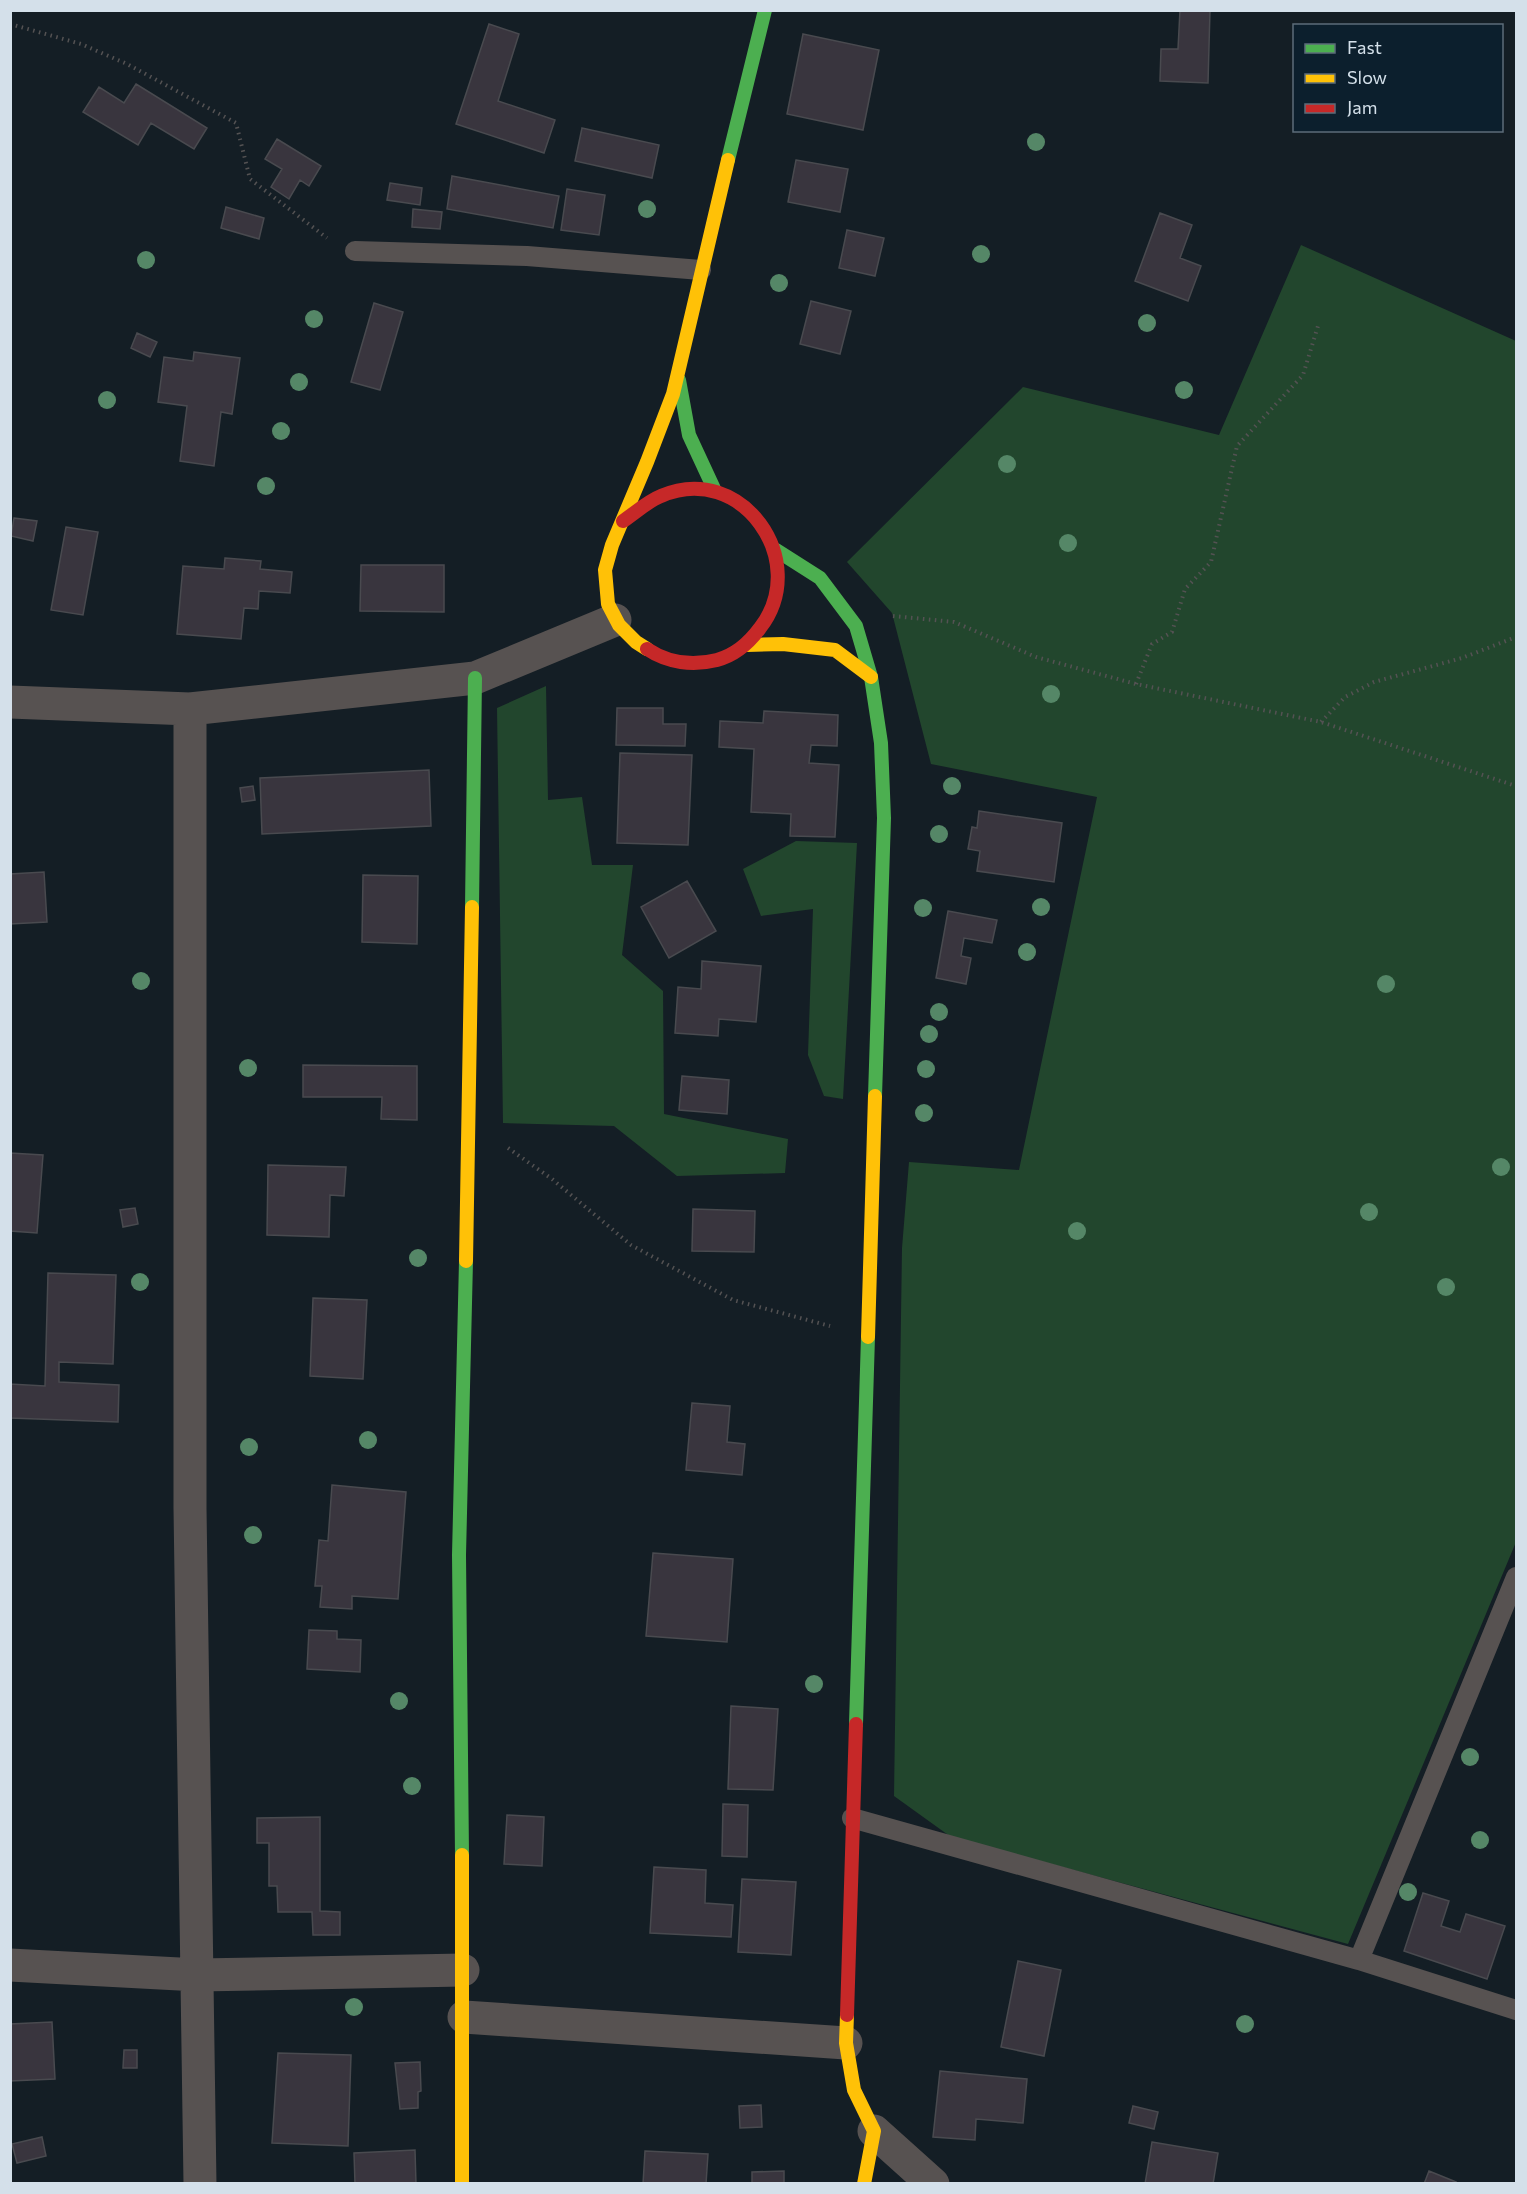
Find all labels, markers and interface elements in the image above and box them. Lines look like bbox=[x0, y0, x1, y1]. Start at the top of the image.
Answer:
legend bbox=[1293, 24, 1503, 132]
text: Fast bbox=[1347, 36, 1382, 58]
text: Slow bbox=[1347, 66, 1387, 88]
text: Jam bbox=[1347, 96, 1377, 118]

